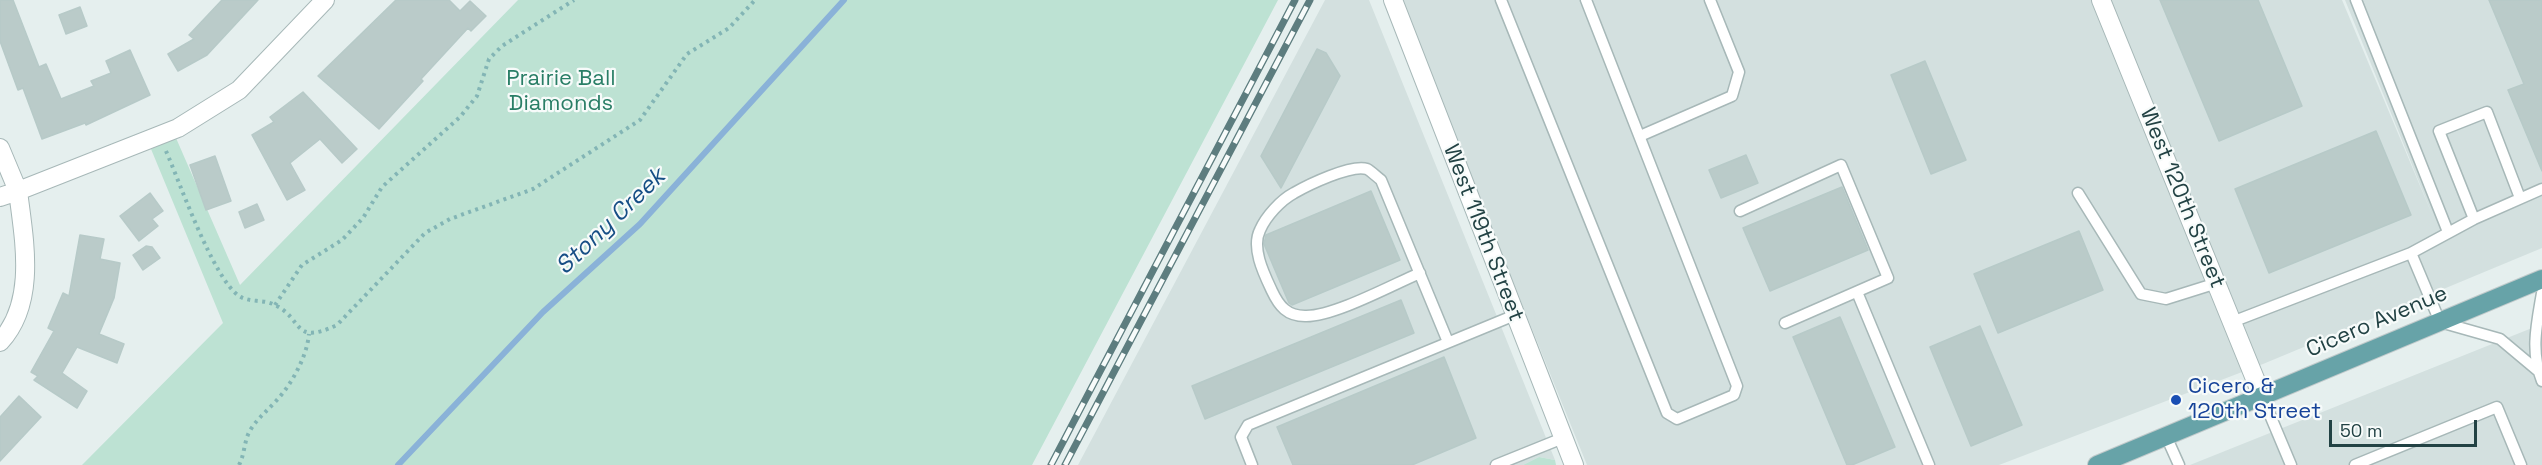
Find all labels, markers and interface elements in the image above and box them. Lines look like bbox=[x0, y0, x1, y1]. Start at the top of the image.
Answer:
park label: Prairie Ball Diamonds bbox=[506, 66, 616, 118]
street label: West 120th Street bbox=[2134, 104, 2230, 292]
street label: West 119th Street bbox=[1437, 141, 1529, 325]
water label: Stony Creek bbox=[550, 163, 672, 281]
street label: Cicero Avenue bbox=[2303, 280, 2451, 364]
place label: Cicero & 120th Street bbox=[2188, 374, 2321, 426]
marker: Cicero & 120th Street bbox=[2169, 393, 2183, 407]
scale bar bbox=[2332, 408, 2480, 446]
text: 50 m bbox=[2340, 419, 2382, 442]

